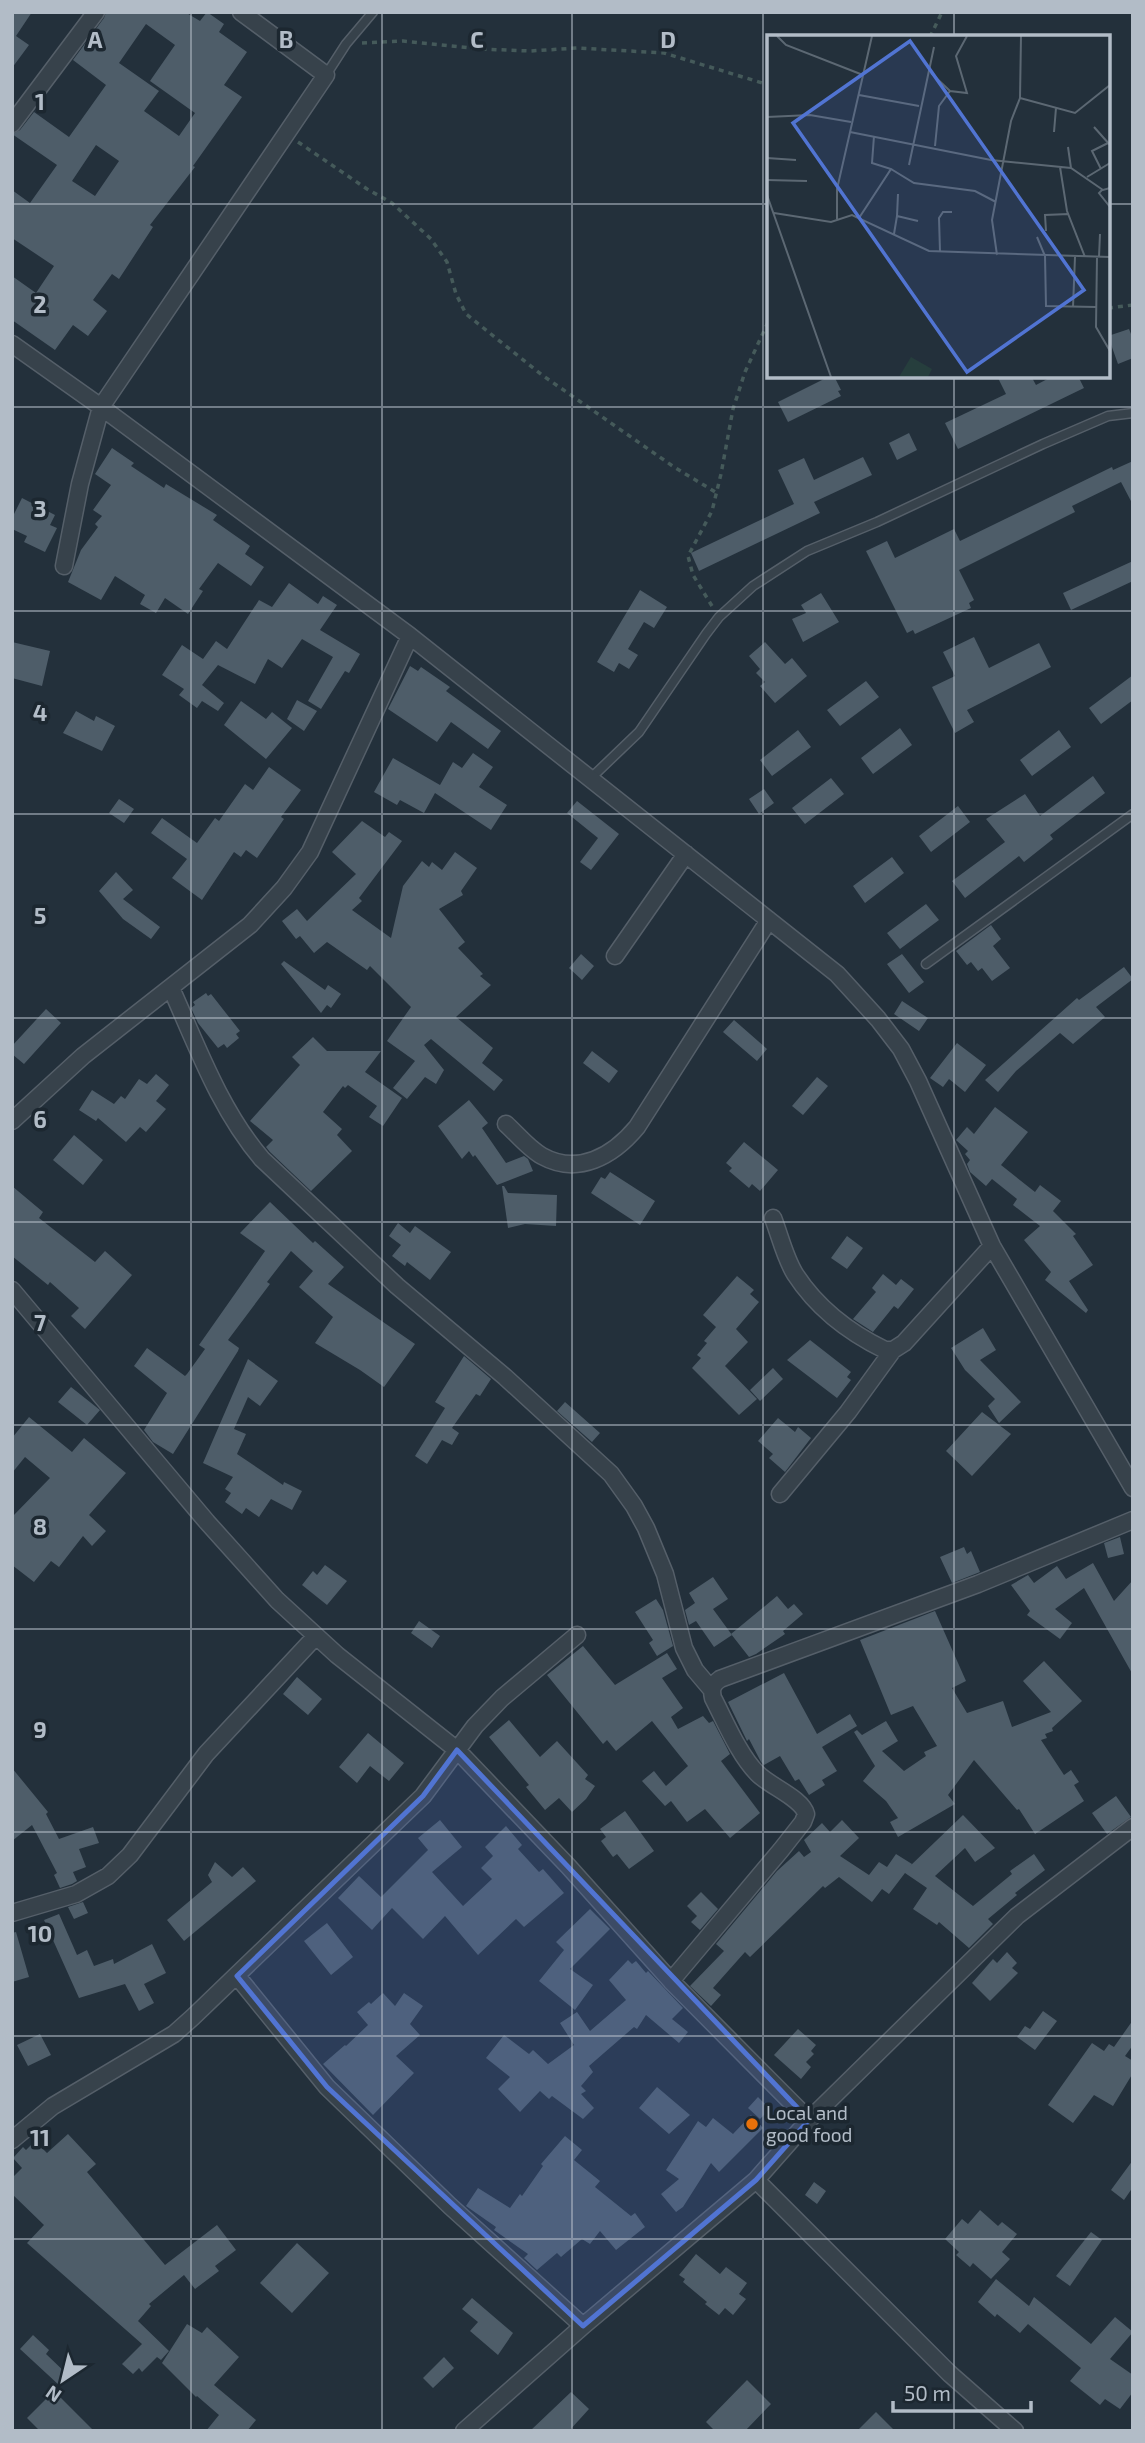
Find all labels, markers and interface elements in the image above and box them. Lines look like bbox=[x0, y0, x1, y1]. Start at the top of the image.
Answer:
text: A bbox=[87, 25, 103, 53]
text: B bbox=[279, 25, 293, 53]
text: C bbox=[470, 25, 484, 53]
text: D bbox=[660, 25, 676, 53]
inset map bbox=[767, 35, 1110, 378]
text: 1 bbox=[35, 87, 45, 115]
text: 2 bbox=[33, 290, 47, 318]
text: 3 bbox=[33, 494, 47, 522]
text: 4 bbox=[33, 698, 47, 726]
text: 5 bbox=[34, 901, 46, 929]
text: 6 bbox=[33, 1105, 47, 1133]
text: 7 bbox=[34, 1308, 46, 1336]
text: 8 bbox=[33, 1512, 47, 1540]
text: 9 bbox=[33, 1715, 47, 1743]
text: 10 bbox=[28, 1919, 52, 1947]
place label: Local and good food bbox=[766, 2101, 852, 2146]
marker: Local and good food bbox=[744, 2116, 760, 2132]
text: 11 bbox=[30, 2123, 50, 2151]
north arrow bbox=[28, 2345, 98, 2415]
scale bar bbox=[893, 2370, 1031, 2414]
text: 50 m bbox=[904, 2380, 951, 2405]
text: N bbox=[41, 2381, 65, 2408]

